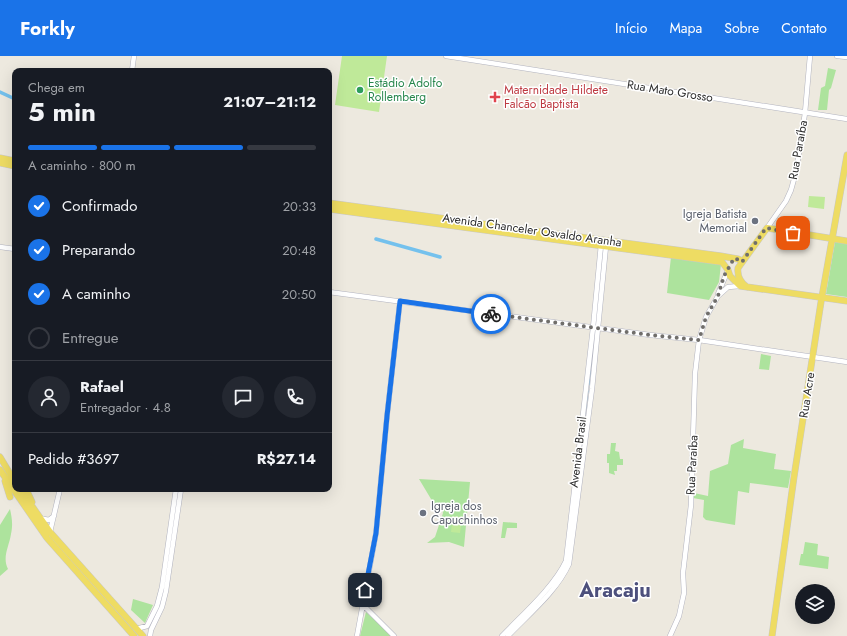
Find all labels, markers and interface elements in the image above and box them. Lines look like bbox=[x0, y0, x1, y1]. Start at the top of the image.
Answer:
text: Forkly bbox=[20, 15, 75, 42]
text: Início bbox=[615, 18, 647, 38]
text: Mapa bbox=[669, 18, 702, 38]
text: Sobre bbox=[724, 18, 759, 38]
text: Contato bbox=[781, 18, 827, 38]
place label: Estádio Adolfo Rollemberg bbox=[368, 74, 443, 106]
street label: Rua Mato Grosso bbox=[626, 75, 715, 107]
text: Chega em bbox=[28, 78, 85, 97]
place label: Maternidade Hildete Falcão Baptista bbox=[504, 81, 608, 113]
marker: Estádio Adolfo Rollemberg bbox=[355, 85, 365, 95]
text: 21:07–21:12 bbox=[223, 91, 316, 113]
marker: Maternidade Hildete Falcão Baptista bbox=[489, 91, 501, 103]
text: 5 min bbox=[28, 93, 96, 131]
street label: Rua Paraíba bbox=[784, 119, 812, 181]
text: A caminho · 800 m bbox=[28, 156, 136, 175]
icon: check bbox=[28, 195, 50, 217]
text: Confirmado bbox=[62, 195, 137, 217]
text: 20:33 bbox=[283, 197, 316, 216]
place label: Igreja Batista Memorial bbox=[683, 205, 747, 237]
street label: Avenida Chanceler Osvaldo Aranha bbox=[441, 209, 623, 252]
marker: Igreja Batista Memorial bbox=[750, 216, 760, 226]
pin bbox=[776, 216, 810, 250]
icon: bag bbox=[782, 222, 804, 244]
icon: check bbox=[28, 239, 50, 261]
text: Preparando bbox=[62, 239, 135, 261]
text: 20:48 bbox=[282, 241, 316, 260]
icon: check bbox=[28, 283, 50, 305]
text: A caminho bbox=[62, 283, 130, 305]
text: 20:50 bbox=[282, 285, 316, 304]
courier bbox=[471, 294, 511, 334]
icon: bike bbox=[480, 303, 502, 325]
text: Entregue bbox=[62, 327, 119, 349]
street label: Rua Acre bbox=[794, 371, 820, 419]
button: person bbox=[28, 376, 70, 418]
text: Rafael bbox=[80, 376, 124, 398]
button: chat bbox=[222, 376, 264, 418]
button: phone bbox=[274, 376, 316, 418]
text: Entregador · 4.8 bbox=[80, 398, 171, 417]
street label: Avenida Brasil bbox=[565, 415, 591, 489]
street label: Rua Paraíba bbox=[681, 434, 703, 495]
text: Pedido #3697 bbox=[28, 448, 119, 470]
text: R$27.14 bbox=[257, 448, 316, 470]
place label: Igreja dos Capuchinhos bbox=[431, 497, 497, 529]
marker: Igreja dos Capuchinhos bbox=[418, 508, 428, 518]
pin bbox=[348, 573, 382, 607]
district label: Aracaju bbox=[578, 576, 651, 605]
icon: home bbox=[354, 579, 376, 601]
map controls bbox=[795, 584, 835, 624]
button: layers bbox=[795, 584, 835, 624]

